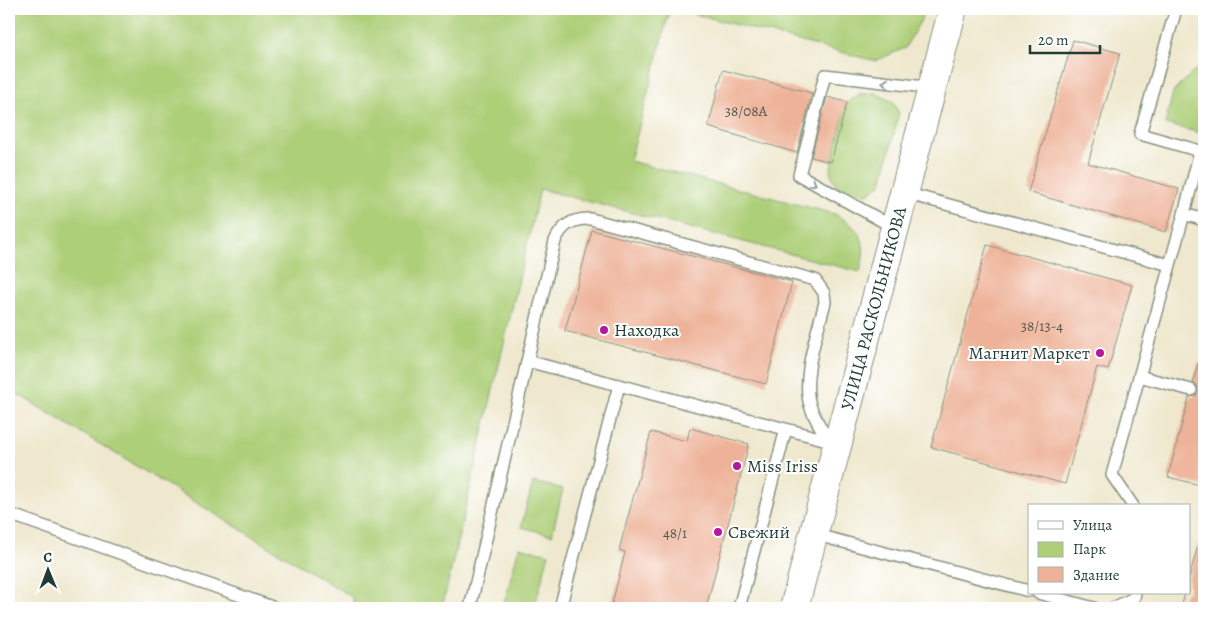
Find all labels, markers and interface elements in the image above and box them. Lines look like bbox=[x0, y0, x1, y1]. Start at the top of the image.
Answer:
scale bar bbox=[1030, 22, 1100, 54]
text: 20 m bbox=[1038, 30, 1069, 50]
one-way arrow bbox=[880, 77, 888, 88]
house number: 38/08А bbox=[725, 101, 767, 121]
one-way arrow bbox=[808, 177, 817, 187]
street label: УЛИЦА РАСКОЛЬНИКОВА bbox=[835, 203, 912, 413]
house number: 38/13-4 bbox=[1021, 316, 1063, 336]
place label: Находка bbox=[614, 318, 680, 342]
marker: Находка bbox=[598, 324, 610, 336]
place label: Магнит Маркет bbox=[969, 341, 1090, 365]
marker: Магнит Маркет bbox=[1094, 347, 1106, 359]
place label: Miss Iriss bbox=[747, 454, 818, 478]
marker: Miss Iriss bbox=[731, 460, 743, 472]
legend bbox=[1028, 504, 1190, 594]
text: Улица bbox=[1073, 515, 1112, 535]
place label: Свежий bbox=[728, 520, 790, 544]
house number: 48/1 bbox=[663, 523, 687, 543]
marker: Свежий bbox=[712, 526, 724, 538]
text: Парк bbox=[1073, 539, 1106, 559]
north arrow bbox=[22, 544, 72, 594]
text: С bbox=[43, 548, 53, 567]
text: Здание bbox=[1073, 565, 1120, 585]

